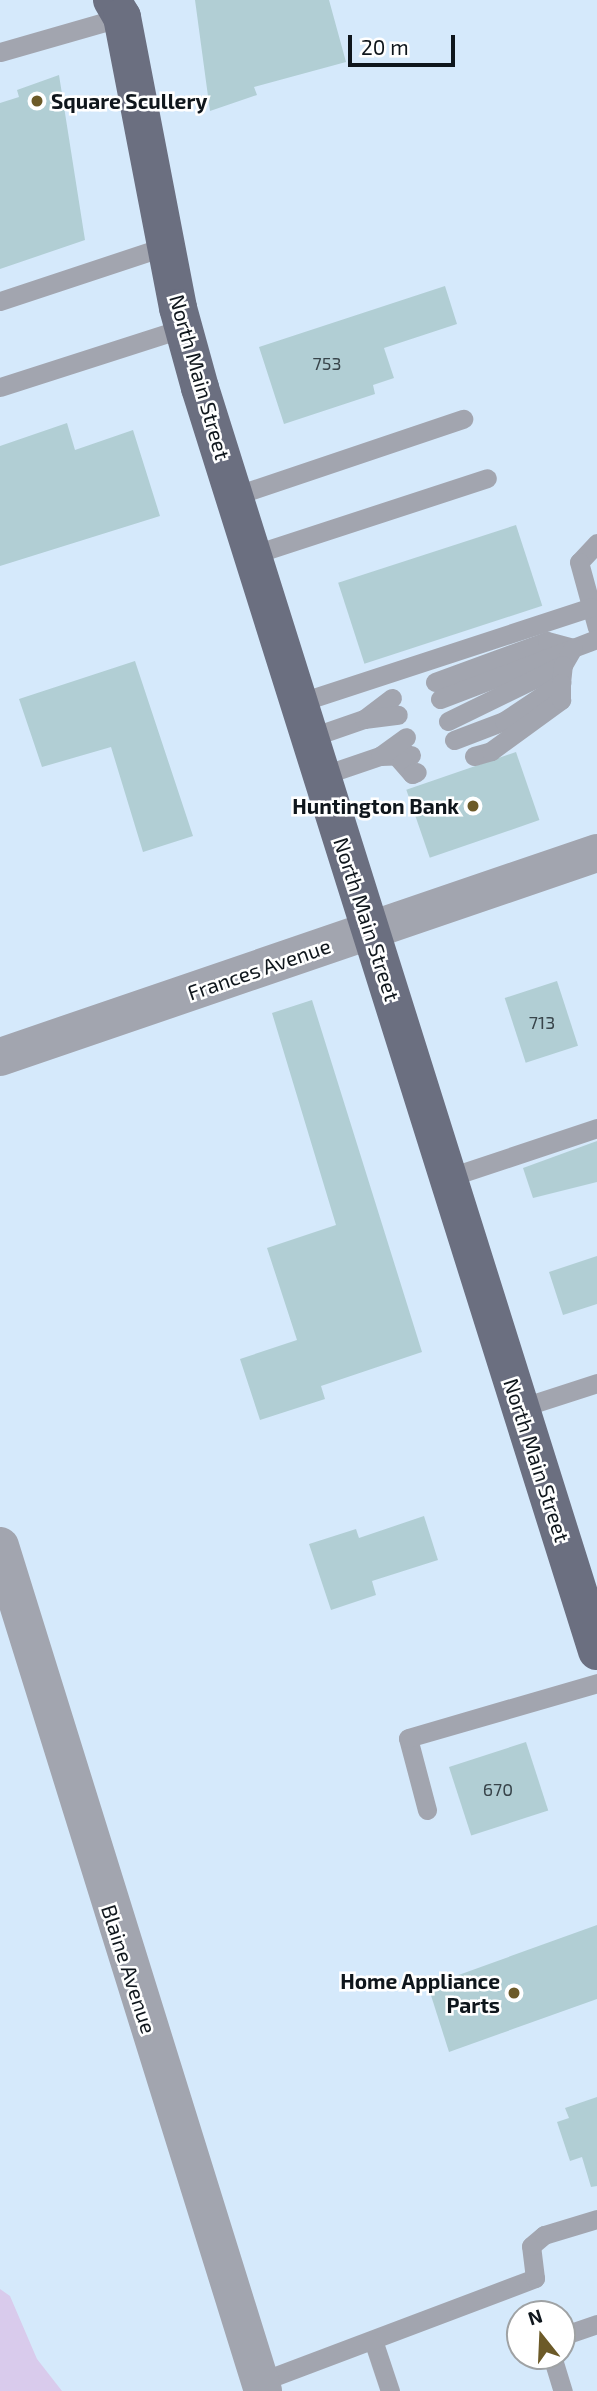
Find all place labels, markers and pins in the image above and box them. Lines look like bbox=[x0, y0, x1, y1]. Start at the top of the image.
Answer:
place label: Square Scullery bbox=[51, 88, 207, 114]
marker: Square Scullery bbox=[29, 93, 45, 109]
place label: Huntington Bank bbox=[292, 793, 459, 819]
marker: Huntington Bank bbox=[465, 798, 481, 814]
place label: Home Appliance Parts bbox=[340, 1968, 500, 2018]
marker: Home Appliance Parts bbox=[506, 1985, 522, 2001]

